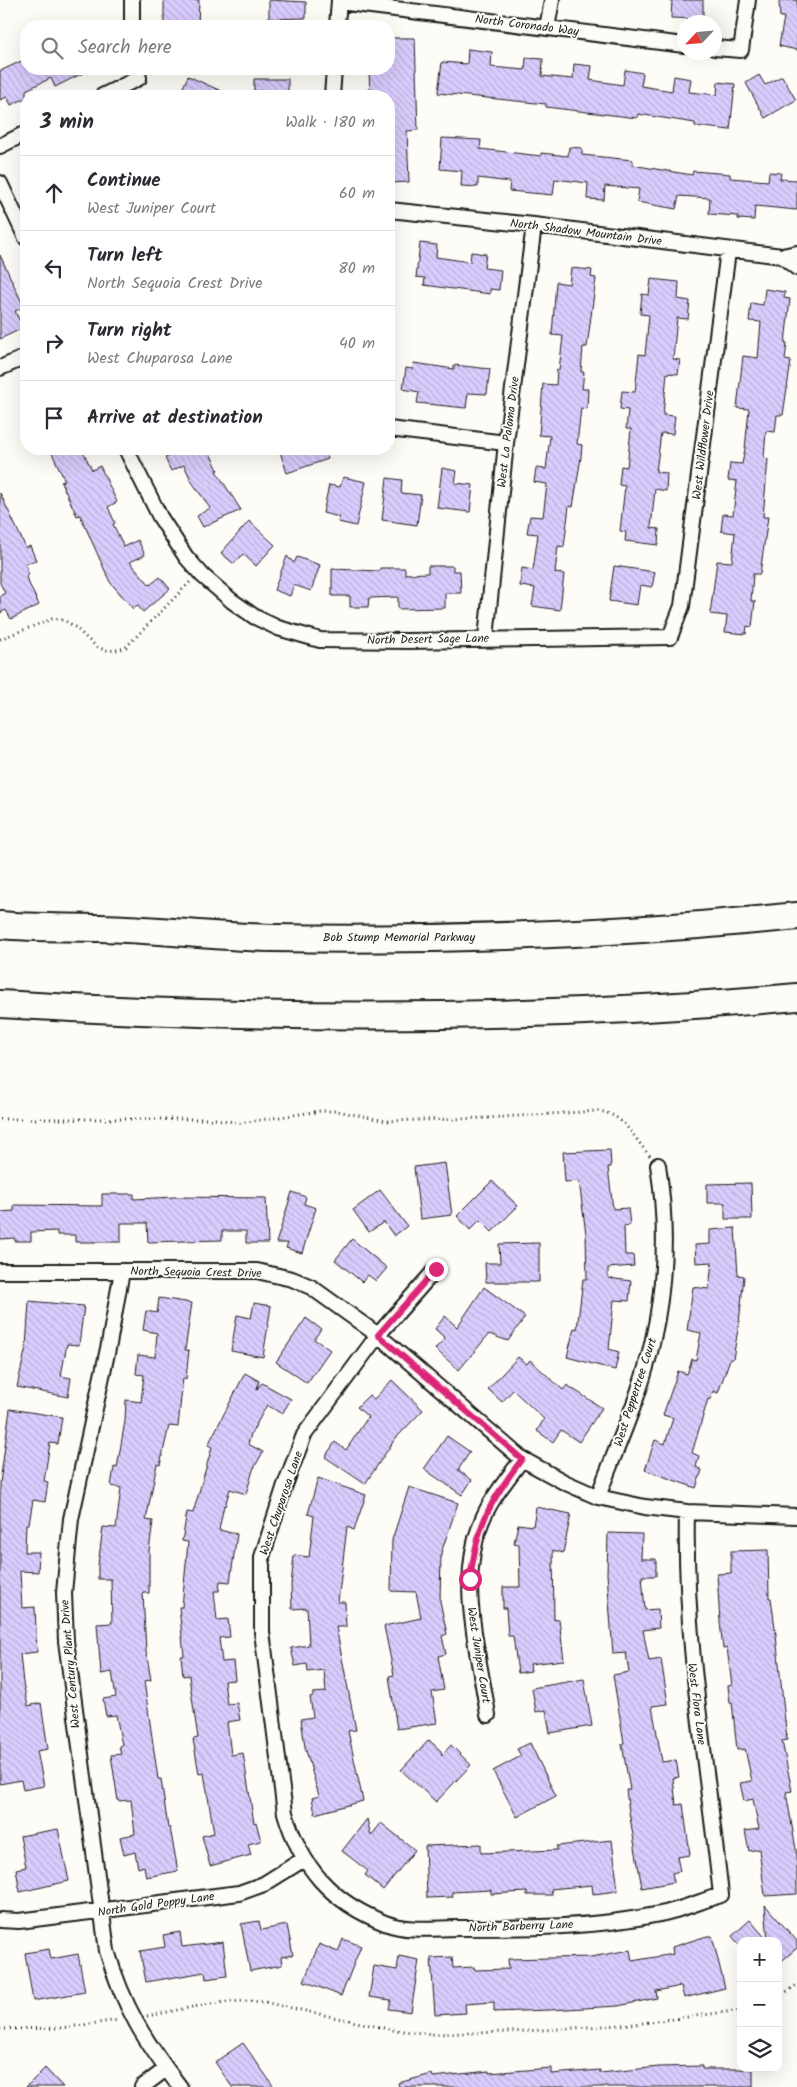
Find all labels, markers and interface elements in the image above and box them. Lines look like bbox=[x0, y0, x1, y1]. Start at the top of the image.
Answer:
street label: North Coronado Way bbox=[474, 10, 580, 41]
north arrow bbox=[677, 15, 722, 60]
search box bbox=[20, 20, 395, 75]
text: Search here bbox=[78, 33, 172, 63]
icon: search bbox=[38, 34, 66, 62]
text: 3 min bbox=[40, 106, 94, 139]
text: Walk · 180 m bbox=[285, 110, 375, 135]
text: Continue bbox=[87, 166, 160, 196]
icon: ahead bbox=[40, 179, 68, 207]
text: 60 m bbox=[339, 181, 375, 206]
text: West Juniper Court bbox=[87, 196, 216, 221]
street label: North Shadow Mountain Drive bbox=[509, 214, 663, 251]
text: Turn left bbox=[87, 241, 162, 271]
icon: left bbox=[40, 254, 68, 282]
text: 80 m bbox=[338, 256, 375, 281]
text: North Sequoia Crest Drive bbox=[87, 271, 262, 296]
text: Turn right bbox=[87, 316, 172, 346]
icon: right bbox=[40, 329, 68, 357]
text: 40 m bbox=[339, 331, 375, 356]
text: West Chuparosa Lane bbox=[87, 346, 232, 371]
street label: West La Paloma Drive bbox=[492, 375, 525, 489]
street label: West Wildflower Drive bbox=[687, 389, 720, 501]
text: Arrive at destination bbox=[87, 403, 263, 433]
icon: arrive bbox=[40, 404, 68, 432]
street label: North Desert Sage Lane bbox=[367, 629, 490, 650]
street label: Bob Stump Memorial Parkway bbox=[323, 928, 475, 947]
route end bbox=[425, 1258, 448, 1281]
street label: North Sequoia Crest Drive bbox=[130, 1262, 263, 1283]
street label: West Peppertree Court bbox=[609, 1335, 662, 1449]
street label: West Chuparosa Lane bbox=[255, 1448, 308, 1558]
route start bbox=[459, 1568, 482, 1591]
street label: West Century Plant Drive bbox=[55, 1598, 86, 1729]
street label: West Juniper Court bbox=[462, 1606, 496, 1705]
street label: West Flora Lane bbox=[682, 1662, 711, 1747]
street label: North Gold Poppy Lane bbox=[96, 1887, 216, 1922]
street label: North Barberry Lane bbox=[468, 1915, 574, 1938]
map controls bbox=[737, 1937, 782, 2072]
button: + bbox=[737, 1937, 782, 1982]
button: − bbox=[737, 1982, 782, 2027]
button: layers bbox=[737, 2027, 782, 2072]

